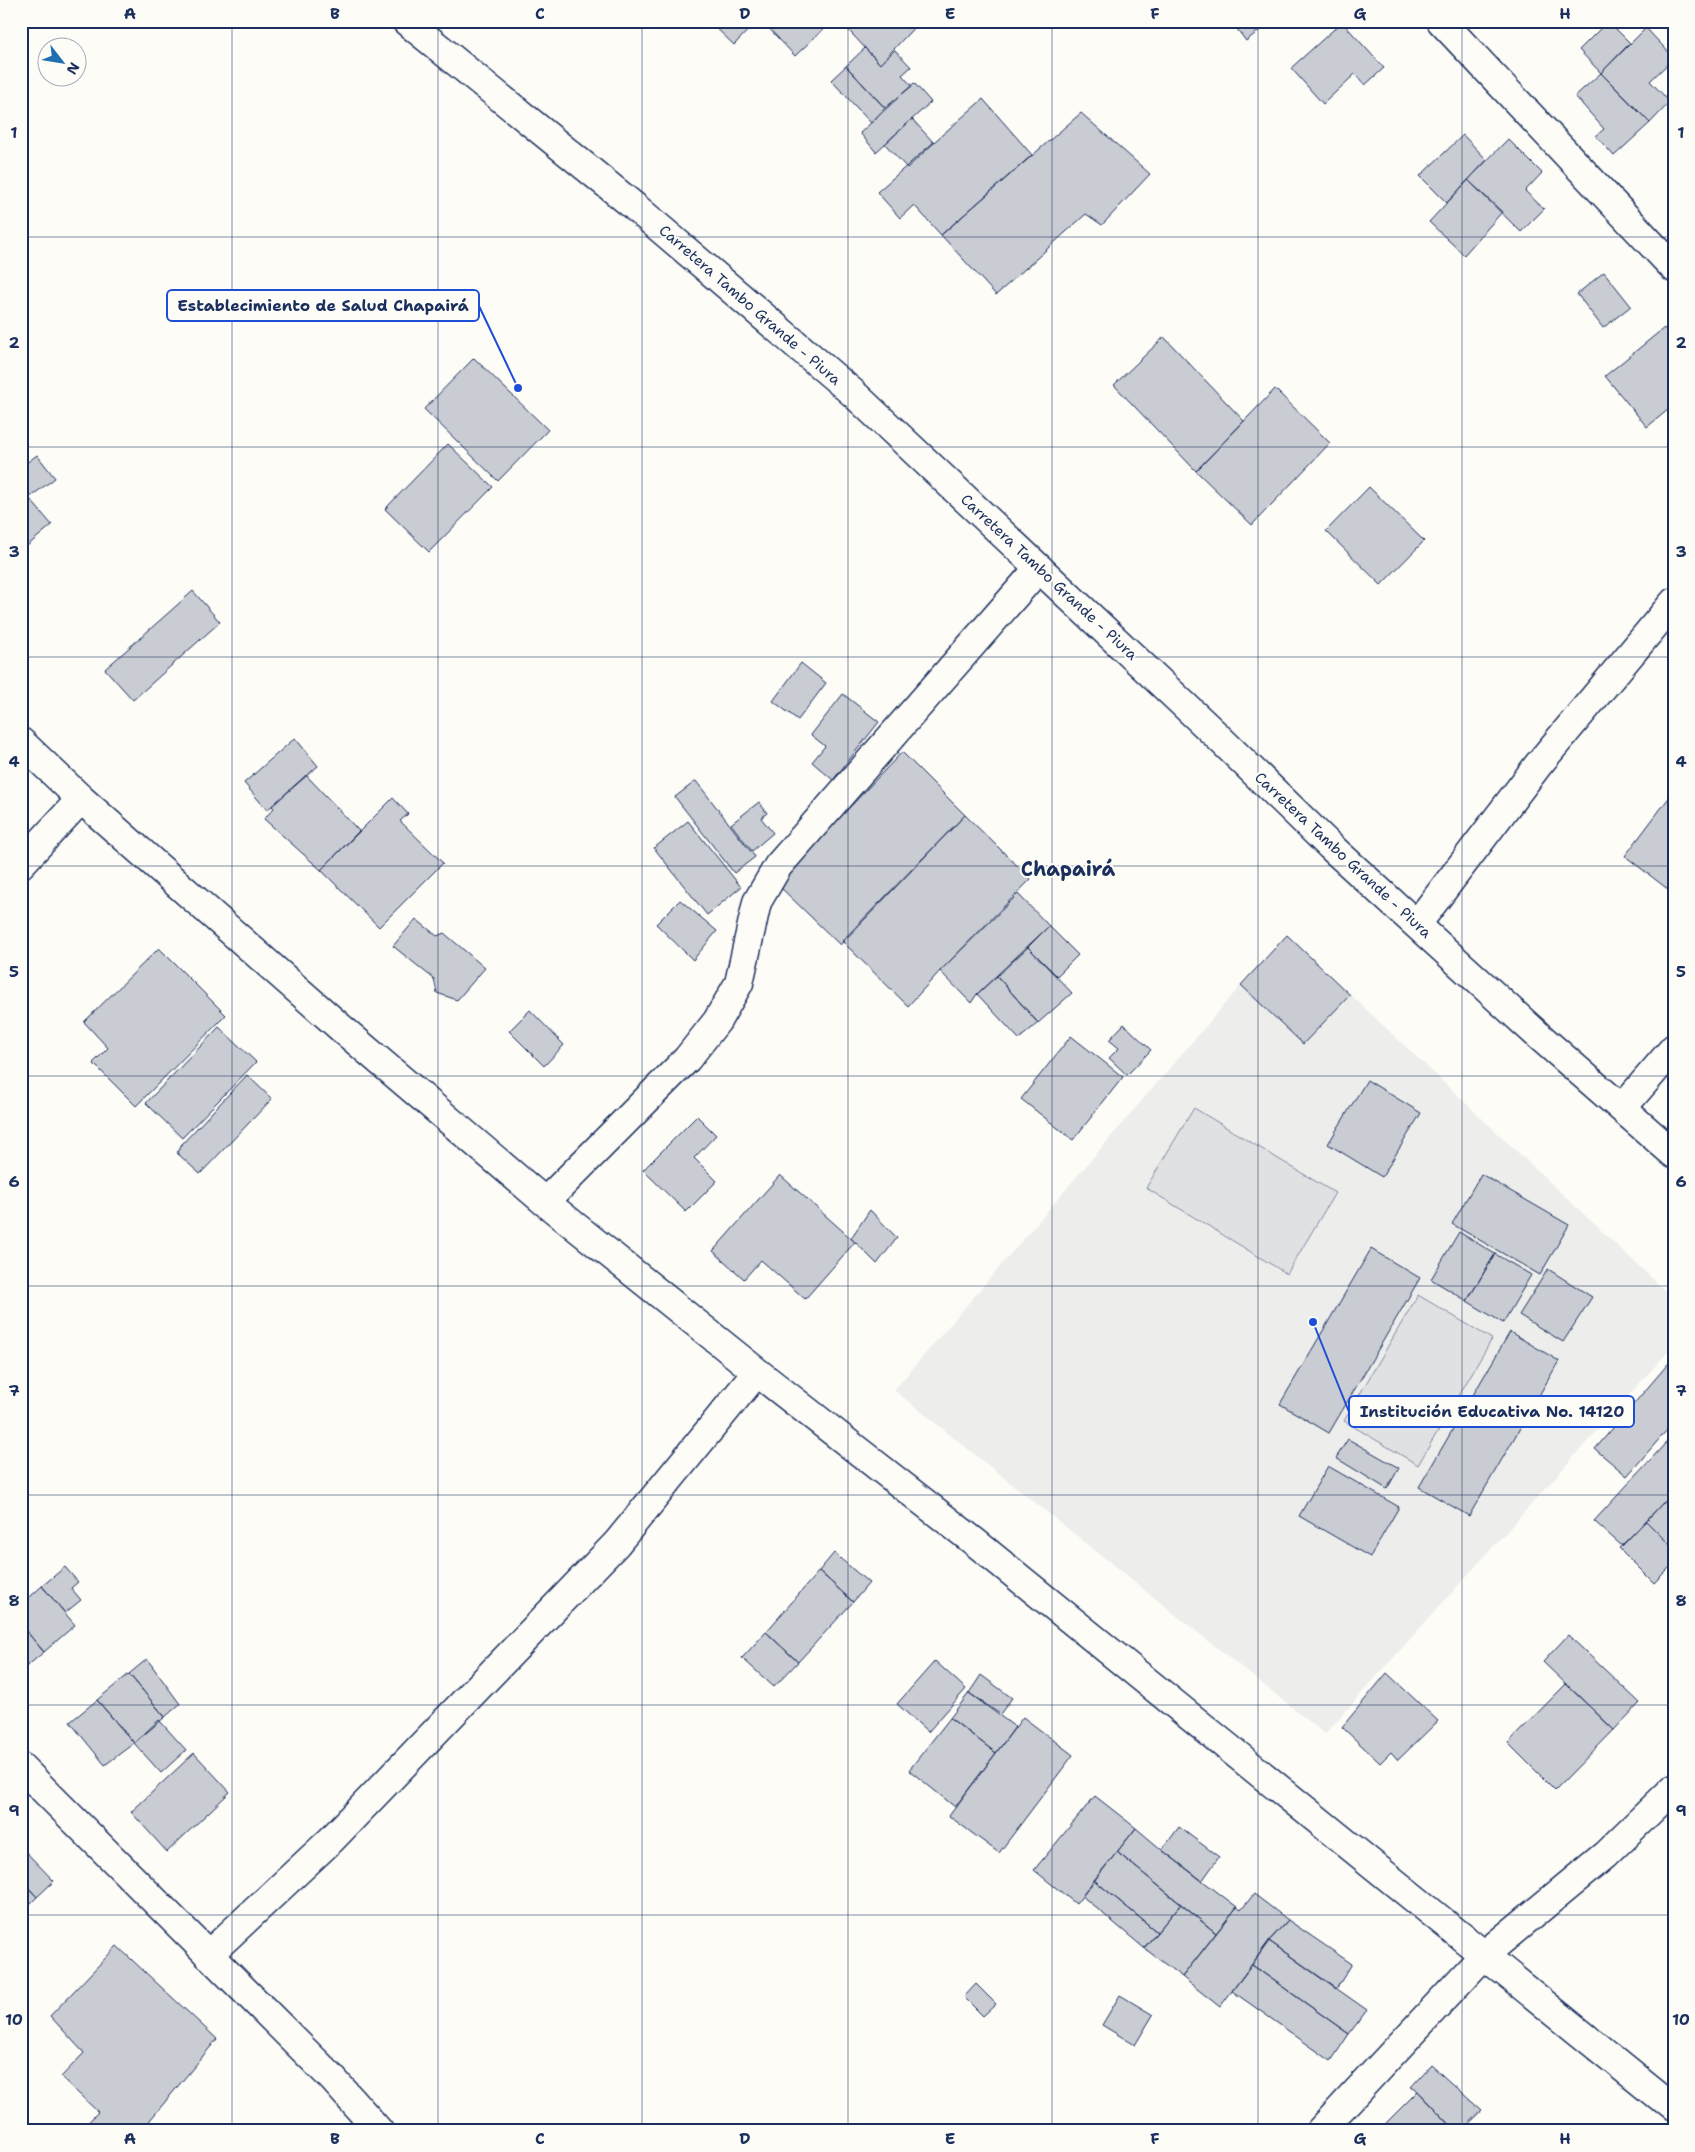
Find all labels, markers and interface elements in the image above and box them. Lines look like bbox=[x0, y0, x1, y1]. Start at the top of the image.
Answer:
text: A bbox=[124, 3, 136, 24]
text: B bbox=[330, 3, 340, 24]
text: C bbox=[535, 3, 545, 24]
text: D bbox=[739, 3, 751, 24]
text: E bbox=[945, 3, 955, 24]
text: F bbox=[1150, 3, 1160, 24]
text: G bbox=[1354, 3, 1367, 24]
text: H bbox=[1559, 3, 1571, 24]
north arrow bbox=[38, 38, 88, 88]
text: N bbox=[63, 59, 84, 78]
text: 1 bbox=[10, 122, 18, 143]
text: 1 bbox=[1677, 122, 1685, 143]
street label: Carretera Tambo Grande - Piura bbox=[655, 220, 846, 390]
callout: Establecimiento de Salud Chapairá bbox=[167, 290, 479, 321]
text: Establecimiento de Salud Chapairá bbox=[177, 295, 469, 316]
text: 2 bbox=[8, 332, 20, 353]
text: 2 bbox=[1675, 332, 1687, 353]
street label: Carretera Tambo Grande - Piura bbox=[956, 490, 1142, 665]
text: 3 bbox=[8, 541, 20, 562]
text: 3 bbox=[1675, 541, 1687, 562]
text: 4 bbox=[8, 751, 20, 772]
text: 4 bbox=[1675, 751, 1687, 772]
street label: Carretera Tambo Grande - Piura bbox=[1250, 768, 1436, 943]
district label: Chapairá bbox=[1021, 856, 1116, 882]
text: 5 bbox=[9, 961, 19, 982]
text: 5 bbox=[1676, 961, 1686, 982]
text: 6 bbox=[8, 1171, 20, 1192]
text: 6 bbox=[1675, 1171, 1687, 1192]
text: 7 bbox=[8, 1380, 20, 1401]
text: 7 bbox=[1675, 1380, 1687, 1401]
callout: Institución Educativa No. 14120 bbox=[1349, 1396, 1634, 1427]
text: Institución Educativa No. 14120 bbox=[1360, 1401, 1624, 1422]
text: 8 bbox=[8, 1590, 20, 1611]
text: 8 bbox=[1675, 1590, 1687, 1611]
text: 9 bbox=[8, 1800, 20, 1821]
text: 9 bbox=[1675, 1800, 1687, 1821]
text: 10 bbox=[5, 2009, 23, 2030]
text: 10 bbox=[1672, 2009, 1690, 2030]
text: A bbox=[124, 2128, 136, 2149]
text: B bbox=[330, 2128, 340, 2149]
text: C bbox=[535, 2128, 545, 2149]
text: D bbox=[739, 2128, 751, 2149]
text: E bbox=[945, 2128, 955, 2149]
text: F bbox=[1150, 2128, 1160, 2149]
text: G bbox=[1354, 2128, 1367, 2149]
text: H bbox=[1559, 2128, 1571, 2149]

